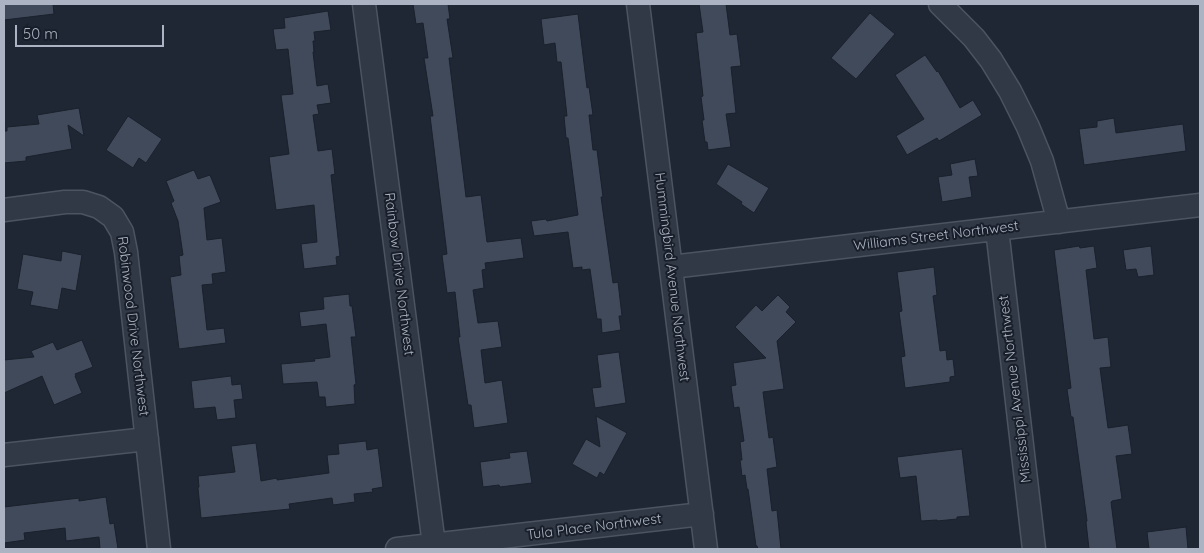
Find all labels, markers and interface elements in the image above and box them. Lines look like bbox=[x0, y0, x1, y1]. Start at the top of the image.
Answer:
scale bar bbox=[18, 15, 166, 47]
text: 50 m bbox=[23, 24, 58, 43]
street label: Hummingbird Avenue Northwest bbox=[651, 172, 693, 382]
street label: Rainbow Drive Northwest bbox=[381, 191, 417, 357]
street label: Williams Street Northwest bbox=[853, 218, 1019, 254]
street label: Robinwood Drive Northwest bbox=[114, 235, 152, 417]
street label: Mississippi Avenue Northwest bbox=[995, 294, 1035, 484]
street label: Tula Place Northwest bbox=[526, 510, 662, 544]

